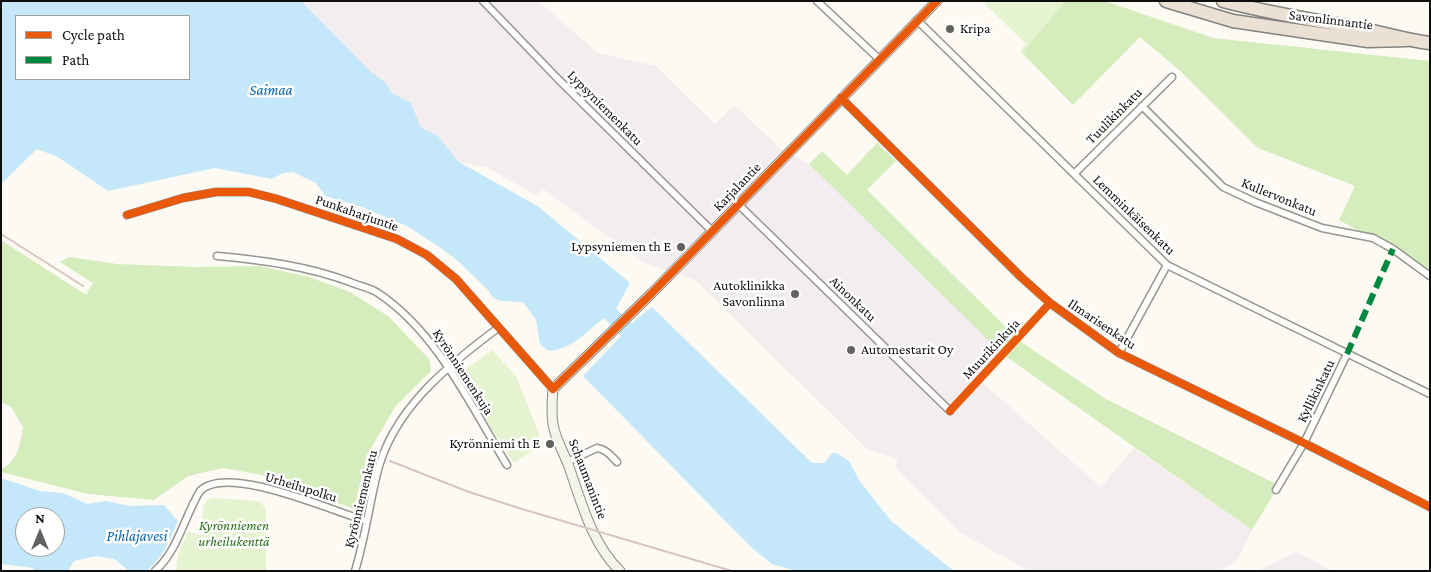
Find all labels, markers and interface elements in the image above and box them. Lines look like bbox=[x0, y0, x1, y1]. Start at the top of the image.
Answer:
street label: Savonlinnantie bbox=[1288, 7, 1374, 33]
legend bbox=[15, 15, 190, 80]
place label: Kripa bbox=[960, 21, 991, 37]
marker: Kripa bbox=[944, 23, 956, 35]
text: Cycle path bbox=[62, 27, 125, 43]
text: Path bbox=[62, 52, 89, 68]
street label: Lypsyniemenkatu bbox=[564, 67, 646, 149]
water label: Saimaa bbox=[249, 81, 293, 99]
street label: Tuulikinkatu bbox=[1082, 84, 1146, 148]
street label: Karjalantie bbox=[710, 159, 764, 215]
street label: Lemminkäisenkatu bbox=[1089, 171, 1179, 259]
street label: Kullervonkatu bbox=[1239, 174, 1319, 220]
street label: Punkaharjuntie bbox=[313, 191, 401, 235]
place label: Lypsyniemen th E bbox=[571, 239, 671, 255]
marker: Lypsyniemen th E bbox=[675, 241, 687, 253]
street label: Ainonkatu bbox=[826, 273, 880, 325]
place label: Autoklinikka Savonlinna bbox=[713, 278, 785, 310]
marker: Autoklinikka Savonlinna bbox=[789, 288, 801, 300]
street label: Ilmarisenkatu bbox=[1065, 295, 1139, 353]
street label: Muurikinkuja bbox=[959, 315, 1023, 383]
street label: Kyrönniemenkuja bbox=[429, 326, 497, 418]
place label: Automestarit Oy bbox=[861, 342, 953, 358]
marker: Automestarit Oy bbox=[845, 344, 857, 356]
street label: Kyllikinkatu bbox=[1294, 357, 1338, 425]
place label: Kyrönniemi th E bbox=[450, 436, 540, 452]
street label: Schaumanintie bbox=[565, 436, 611, 522]
marker: Kyrönniemi th E bbox=[544, 438, 556, 450]
street label: Kyrönniemenkatu bbox=[341, 448, 381, 550]
street label: Urheilupolku bbox=[263, 468, 339, 506]
north arrow bbox=[15, 507, 65, 557]
text: N bbox=[35, 510, 45, 526]
park label: Kyrönniemen urheilukenttä bbox=[198, 518, 270, 550]
water label: Pihlajavesi bbox=[107, 527, 167, 545]

